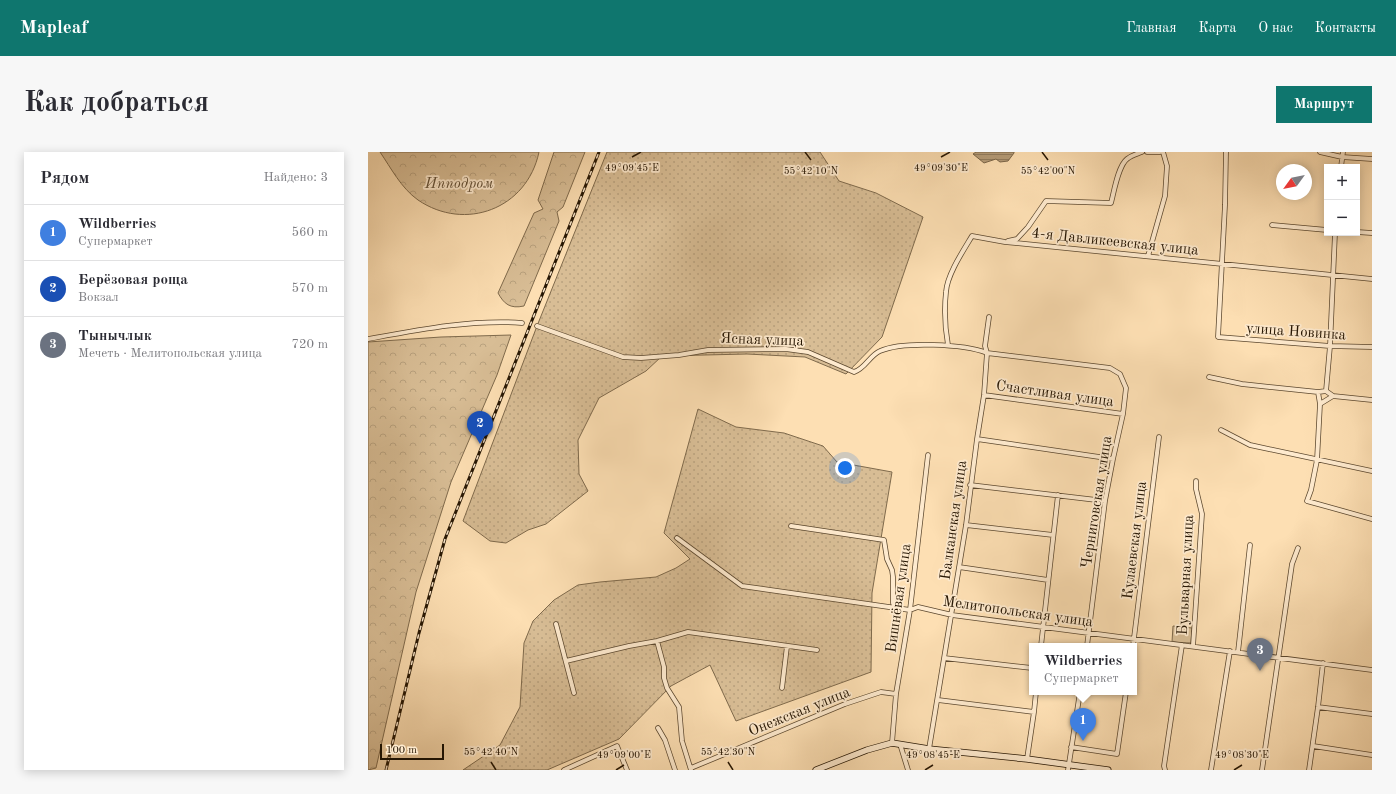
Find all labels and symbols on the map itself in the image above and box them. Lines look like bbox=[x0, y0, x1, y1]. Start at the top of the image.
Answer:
text: 49°09'45"E bbox=[605, 163, 659, 173]
text: 49°09'30"E bbox=[914, 163, 968, 173]
north arrow bbox=[1276, 164, 1312, 200]
text: 55°42'10"N bbox=[784, 166, 839, 176]
text: 55°42'00"N bbox=[1021, 166, 1076, 176]
park label: Ипподром bbox=[424, 177, 493, 192]
street label: 4-я Давликеевская улица bbox=[1031, 226, 1200, 259]
street label: улица Новинка bbox=[1245, 322, 1347, 344]
street label: Ясная улица bbox=[720, 332, 805, 349]
street label: Счастливая улица bbox=[995, 379, 1115, 410]
pin: 2 bbox=[467, 411, 493, 444]
street label: Черниговская улица bbox=[1080, 434, 1115, 570]
your location bbox=[835, 458, 855, 478]
street label: Балканская улица bbox=[939, 459, 970, 581]
street label: Кулаевская улица bbox=[1121, 480, 1150, 600]
street label: Бульварная улица bbox=[1176, 514, 1197, 636]
street label: Вишнёвая улица bbox=[884, 542, 915, 654]
street label: Мелитопольская улица bbox=[942, 595, 1095, 631]
pin: 3 bbox=[1247, 638, 1273, 671]
street label: Онежская улица bbox=[747, 685, 853, 740]
pin: 1 bbox=[1070, 708, 1096, 741]
scale bar bbox=[380, 742, 444, 761]
text: 55°42'40"N bbox=[464, 747, 519, 757]
text: 55°42'30"N bbox=[701, 747, 756, 757]
text: 49°09'00"E bbox=[597, 750, 651, 760]
text: 49°08'45"E bbox=[906, 750, 960, 760]
text: 49°08'30"E bbox=[1215, 750, 1269, 760]

